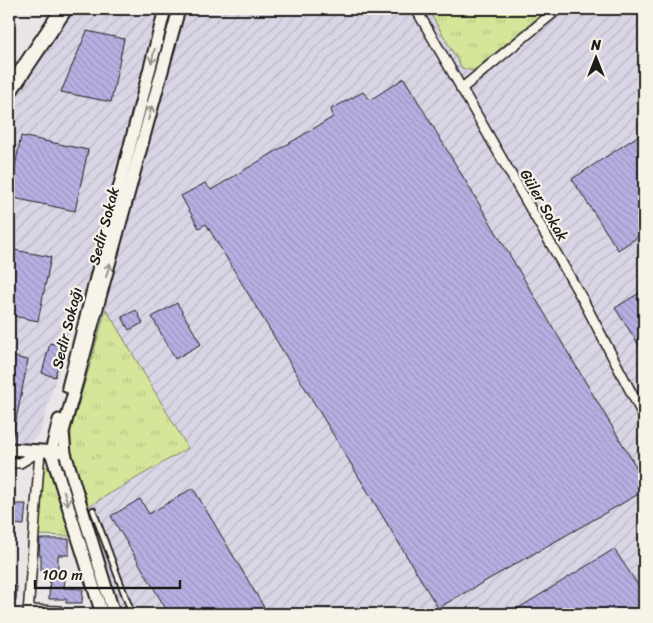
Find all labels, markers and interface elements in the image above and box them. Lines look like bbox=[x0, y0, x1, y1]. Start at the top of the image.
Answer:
north arrow bbox=[570, 32, 620, 82]
text: N bbox=[590, 33, 601, 58]
one-way arrow bbox=[147, 47, 157, 63]
one-way arrow bbox=[146, 106, 156, 122]
street label: Güler Sokak bbox=[513, 164, 576, 247]
street label: Sedir Sokak bbox=[81, 183, 127, 268]
one-way arrow bbox=[103, 263, 113, 279]
street label: Sedir Sokağı bbox=[44, 284, 90, 372]
one-way arrow bbox=[61, 490, 71, 506]
scale bar bbox=[35, 558, 180, 590]
text: 100 m bbox=[42, 562, 83, 588]

